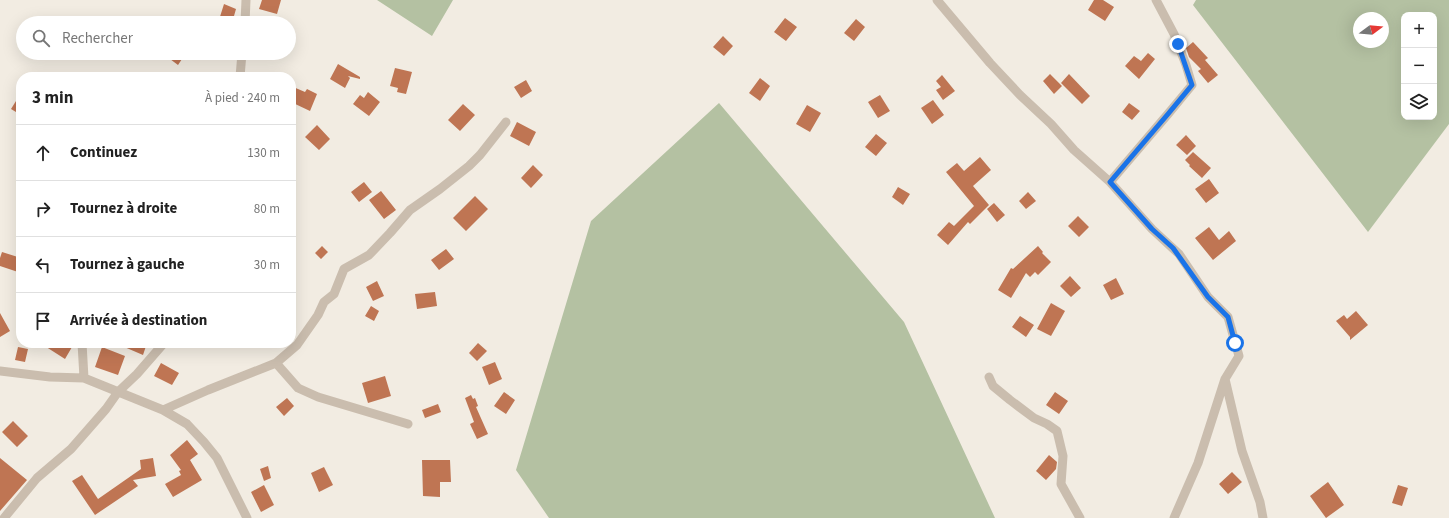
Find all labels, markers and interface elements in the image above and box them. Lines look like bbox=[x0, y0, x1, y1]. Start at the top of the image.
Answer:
north arrow bbox=[1353, 12, 1389, 48]
map controls bbox=[1401, 12, 1437, 120]
button: + bbox=[1401, 12, 1437, 48]
search box bbox=[16, 16, 296, 60]
icon: search bbox=[30, 27, 52, 49]
text: Rechercher bbox=[62, 28, 133, 49]
route end bbox=[1169, 35, 1187, 53]
button: − bbox=[1401, 48, 1437, 84]
button: layers bbox=[1401, 84, 1437, 120]
text: 3 min bbox=[32, 86, 73, 110]
text: À pied · 240 m bbox=[205, 89, 280, 107]
icon: ahead bbox=[32, 142, 54, 164]
text: Continuez bbox=[70, 142, 137, 163]
text: 130 m bbox=[247, 144, 280, 162]
icon: right bbox=[32, 198, 54, 220]
text: Tournez à droite bbox=[70, 198, 177, 219]
text: 80 m bbox=[254, 200, 280, 218]
icon: left bbox=[32, 254, 54, 276]
text: Tournez à gauche bbox=[70, 254, 185, 275]
text: 30 m bbox=[254, 256, 280, 274]
icon: arrive bbox=[32, 310, 54, 332]
text: Arrivée à destination bbox=[70, 310, 207, 331]
route start bbox=[1226, 334, 1244, 352]

